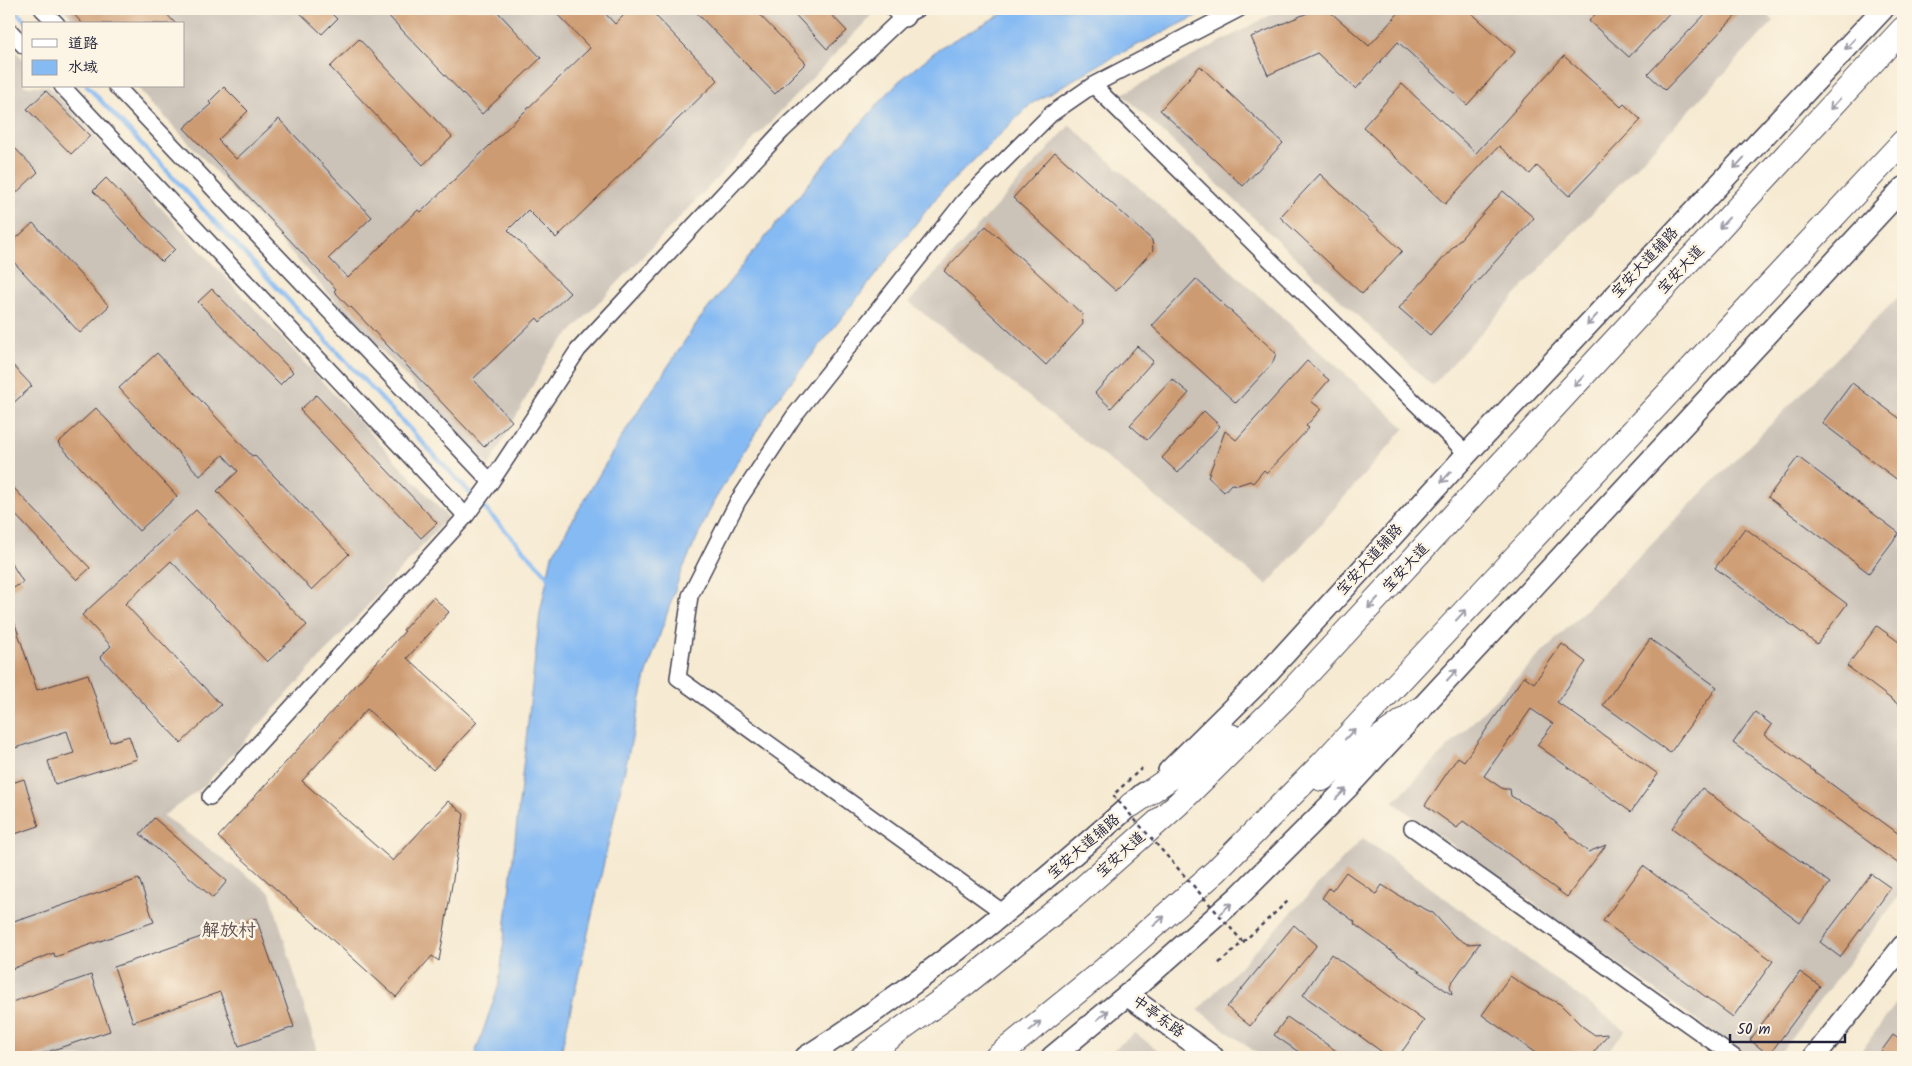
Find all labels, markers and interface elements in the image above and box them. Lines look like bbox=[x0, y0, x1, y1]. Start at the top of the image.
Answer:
legend bbox=[22, 22, 185, 88]
text: 道路 bbox=[68, 32, 98, 56]
one-way arrow bbox=[1844, 38, 1856, 51]
text: 水域 bbox=[68, 56, 98, 80]
one-way arrow bbox=[1829, 97, 1841, 110]
one-way arrow bbox=[1733, 157, 1745, 169]
one-way arrow bbox=[1719, 217, 1730, 230]
street label: 宝安大道辅路 bbox=[1608, 224, 1682, 302]
street label: 宝安大道 bbox=[1654, 242, 1708, 298]
one-way arrow bbox=[1586, 314, 1598, 326]
one-way arrow bbox=[1573, 375, 1584, 388]
one-way arrow bbox=[1440, 471, 1451, 484]
street label: 宝安大道辅路 bbox=[1333, 521, 1407, 599]
street label: 宝安大道 bbox=[1379, 540, 1433, 596]
one-way arrow bbox=[1367, 597, 1379, 610]
one-way arrow bbox=[1455, 609, 1467, 622]
one-way arrow bbox=[1446, 668, 1458, 681]
one-way arrow bbox=[1344, 727, 1356, 740]
one-way arrow bbox=[1335, 787, 1347, 800]
street label: 宝安大道辅路 bbox=[1044, 811, 1124, 883]
street label: 宝安大道 bbox=[1093, 828, 1149, 882]
one-way arrow bbox=[1219, 902, 1232, 914]
one-way arrow bbox=[1152, 915, 1165, 927]
district label: 解放村 bbox=[202, 917, 256, 946]
street label: 中亭东路 bbox=[1127, 990, 1189, 1044]
one-way arrow bbox=[1096, 1009, 1109, 1020]
scale bar bbox=[1730, 1011, 1844, 1043]
text: 50 m bbox=[1737, 1018, 1771, 1042]
one-way arrow bbox=[1028, 1021, 1041, 1032]

